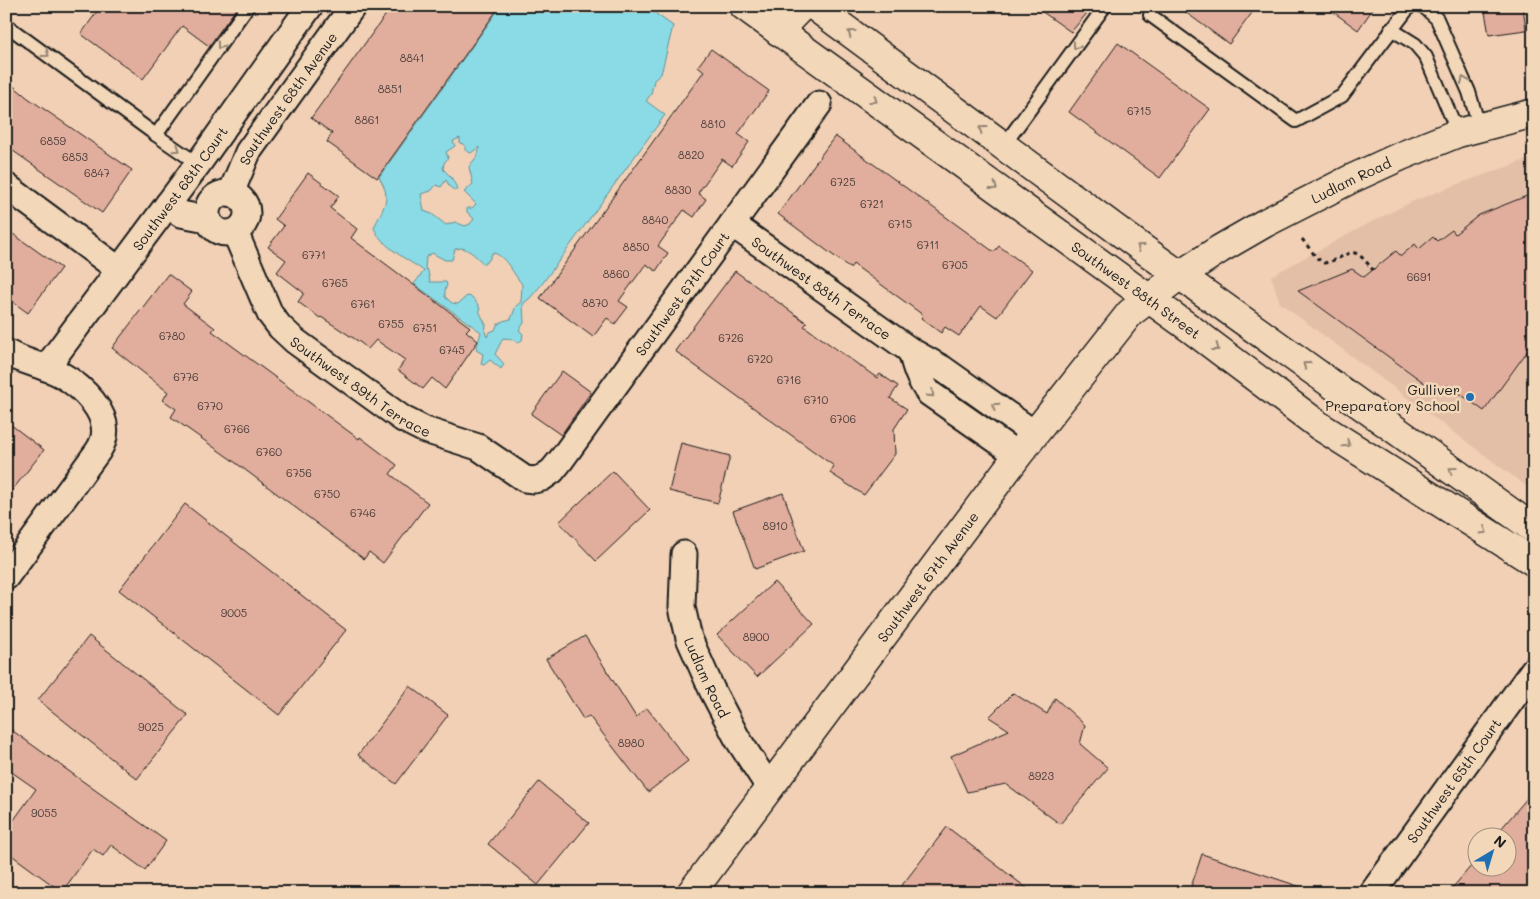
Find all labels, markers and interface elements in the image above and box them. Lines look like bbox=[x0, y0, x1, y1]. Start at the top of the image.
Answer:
street label: Southwest 68th Avenue bbox=[234, 28, 341, 168]
one-way arrow bbox=[847, 30, 857, 39]
one-way arrow bbox=[217, 40, 226, 50]
one-way arrow bbox=[1073, 40, 1082, 50]
one-way arrow bbox=[40, 48, 49, 57]
house number: 8841 bbox=[400, 50, 424, 65]
one-way arrow bbox=[1459, 76, 1470, 85]
house number: 8851 bbox=[378, 81, 402, 96]
one-way arrow bbox=[868, 94, 878, 103]
house number: 6715 bbox=[1127, 103, 1151, 118]
house number: 8861 bbox=[355, 112, 379, 127]
house number: 8810 bbox=[700, 116, 726, 131]
street label: Southwest 68th Court bbox=[128, 122, 231, 254]
one-way arrow bbox=[978, 126, 988, 135]
house number: 6859 bbox=[40, 133, 67, 148]
one-way arrow bbox=[171, 143, 181, 152]
house number: 8820 bbox=[678, 147, 704, 162]
house number: 6853 bbox=[62, 149, 89, 164]
street label: Ludlam Road bbox=[1308, 152, 1394, 207]
house number: 6847 bbox=[84, 165, 110, 180]
house number: 6725 bbox=[830, 174, 856, 189]
one-way arrow bbox=[988, 181, 998, 190]
house number: 8830 bbox=[665, 182, 691, 197]
house number: 6721 bbox=[860, 196, 884, 211]
house number: 8840 bbox=[642, 212, 668, 227]
house number: 6715 bbox=[888, 216, 912, 231]
street label: Southwest 67th Court bbox=[630, 227, 733, 359]
street label: Southwest 88th Terrace bbox=[748, 232, 895, 344]
street label: Southwest 88th Street bbox=[1068, 236, 1205, 343]
house number: 6711 bbox=[917, 237, 939, 252]
house number: 8850 bbox=[623, 239, 649, 254]
one-way arrow bbox=[1136, 244, 1146, 253]
house number: 6771 bbox=[302, 247, 326, 262]
house number: 6705 bbox=[942, 257, 968, 272]
house number: 8860 bbox=[603, 266, 630, 281]
house number: 6691 bbox=[1407, 269, 1431, 284]
house number: 6765 bbox=[322, 275, 348, 290]
house number: 8870 bbox=[582, 295, 608, 310]
house number: 6761 bbox=[351, 296, 375, 311]
house number: 6755 bbox=[378, 316, 404, 331]
house number: 6751 bbox=[413, 320, 437, 335]
house number: 6780 bbox=[159, 328, 185, 343]
house number: 6726 bbox=[718, 330, 744, 345]
street label: Southwest 89th Terrace bbox=[287, 331, 433, 441]
house number: 6745 bbox=[439, 342, 465, 357]
one-way arrow bbox=[1210, 342, 1219, 350]
house number: 6720 bbox=[747, 351, 773, 366]
one-way arrow bbox=[1302, 362, 1311, 371]
house number: 6776 bbox=[173, 369, 199, 384]
house number: 6716 bbox=[777, 372, 801, 387]
place label: Gulliver Preparatory School bbox=[1325, 380, 1460, 415]
one-way arrow bbox=[926, 388, 935, 397]
marker: Gulliver Preparatory School bbox=[1464, 391, 1476, 403]
house number: 6710 bbox=[804, 392, 828, 407]
house number: 6770 bbox=[197, 398, 223, 413]
one-way arrow bbox=[991, 403, 1001, 412]
house number: 6706 bbox=[830, 411, 856, 426]
house number: 6766 bbox=[224, 421, 250, 436]
one-way arrow bbox=[1341, 437, 1350, 447]
house number: 6760 bbox=[256, 444, 282, 459]
house number: 6756 bbox=[286, 465, 312, 480]
one-way arrow bbox=[1448, 467, 1458, 476]
house number: 6750 bbox=[314, 486, 340, 501]
house number: 6746 bbox=[350, 505, 376, 520]
street label: Southwest 67th Avenue bbox=[872, 507, 982, 646]
house number: 8910 bbox=[763, 518, 788, 533]
one-way arrow bbox=[1478, 525, 1487, 534]
house number: 9005 bbox=[221, 605, 247, 620]
house number: 8900 bbox=[743, 629, 770, 644]
street label: Ludlam Road bbox=[680, 634, 734, 721]
street label: Southwest 65th Court bbox=[1402, 714, 1505, 846]
house number: 9025 bbox=[138, 719, 164, 734]
house number: 8980 bbox=[618, 735, 645, 750]
house number: 8923 bbox=[1028, 768, 1054, 783]
house number: 9055 bbox=[31, 805, 57, 820]
north arrow bbox=[1468, 826, 1518, 876]
text: N bbox=[1490, 831, 1510, 852]

